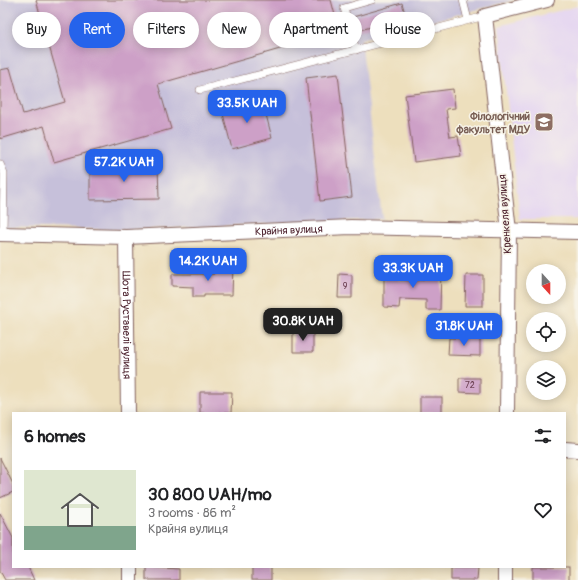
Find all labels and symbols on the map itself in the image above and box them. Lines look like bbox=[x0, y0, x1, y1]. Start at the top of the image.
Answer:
pin: 33.5K UAH bbox=[201, 90, 293, 124]
place label: Філологічний факультет МДУ bbox=[456, 110, 530, 136]
school or university icon: Філологічний факультет МДУ bbox=[533, 111, 555, 133]
pin: 57.2K UAH bbox=[78, 149, 170, 183]
street label: Кренкеля вулиця bbox=[496, 174, 514, 254]
street label: Крайня вулиця bbox=[255, 222, 323, 238]
pin: 14.2K UAH bbox=[162, 248, 254, 282]
pin: 33.3K UAH bbox=[367, 255, 459, 289]
north arrow bbox=[526, 264, 566, 304]
street label: Шота Руставелі вулиця bbox=[120, 271, 134, 379]
house number: 9 bbox=[343, 281, 348, 292]
pin: 30.8K UAH bbox=[257, 308, 349, 342]
pin: 31.8K UAH bbox=[418, 313, 510, 347]
house number: 72 bbox=[465, 380, 475, 391]

